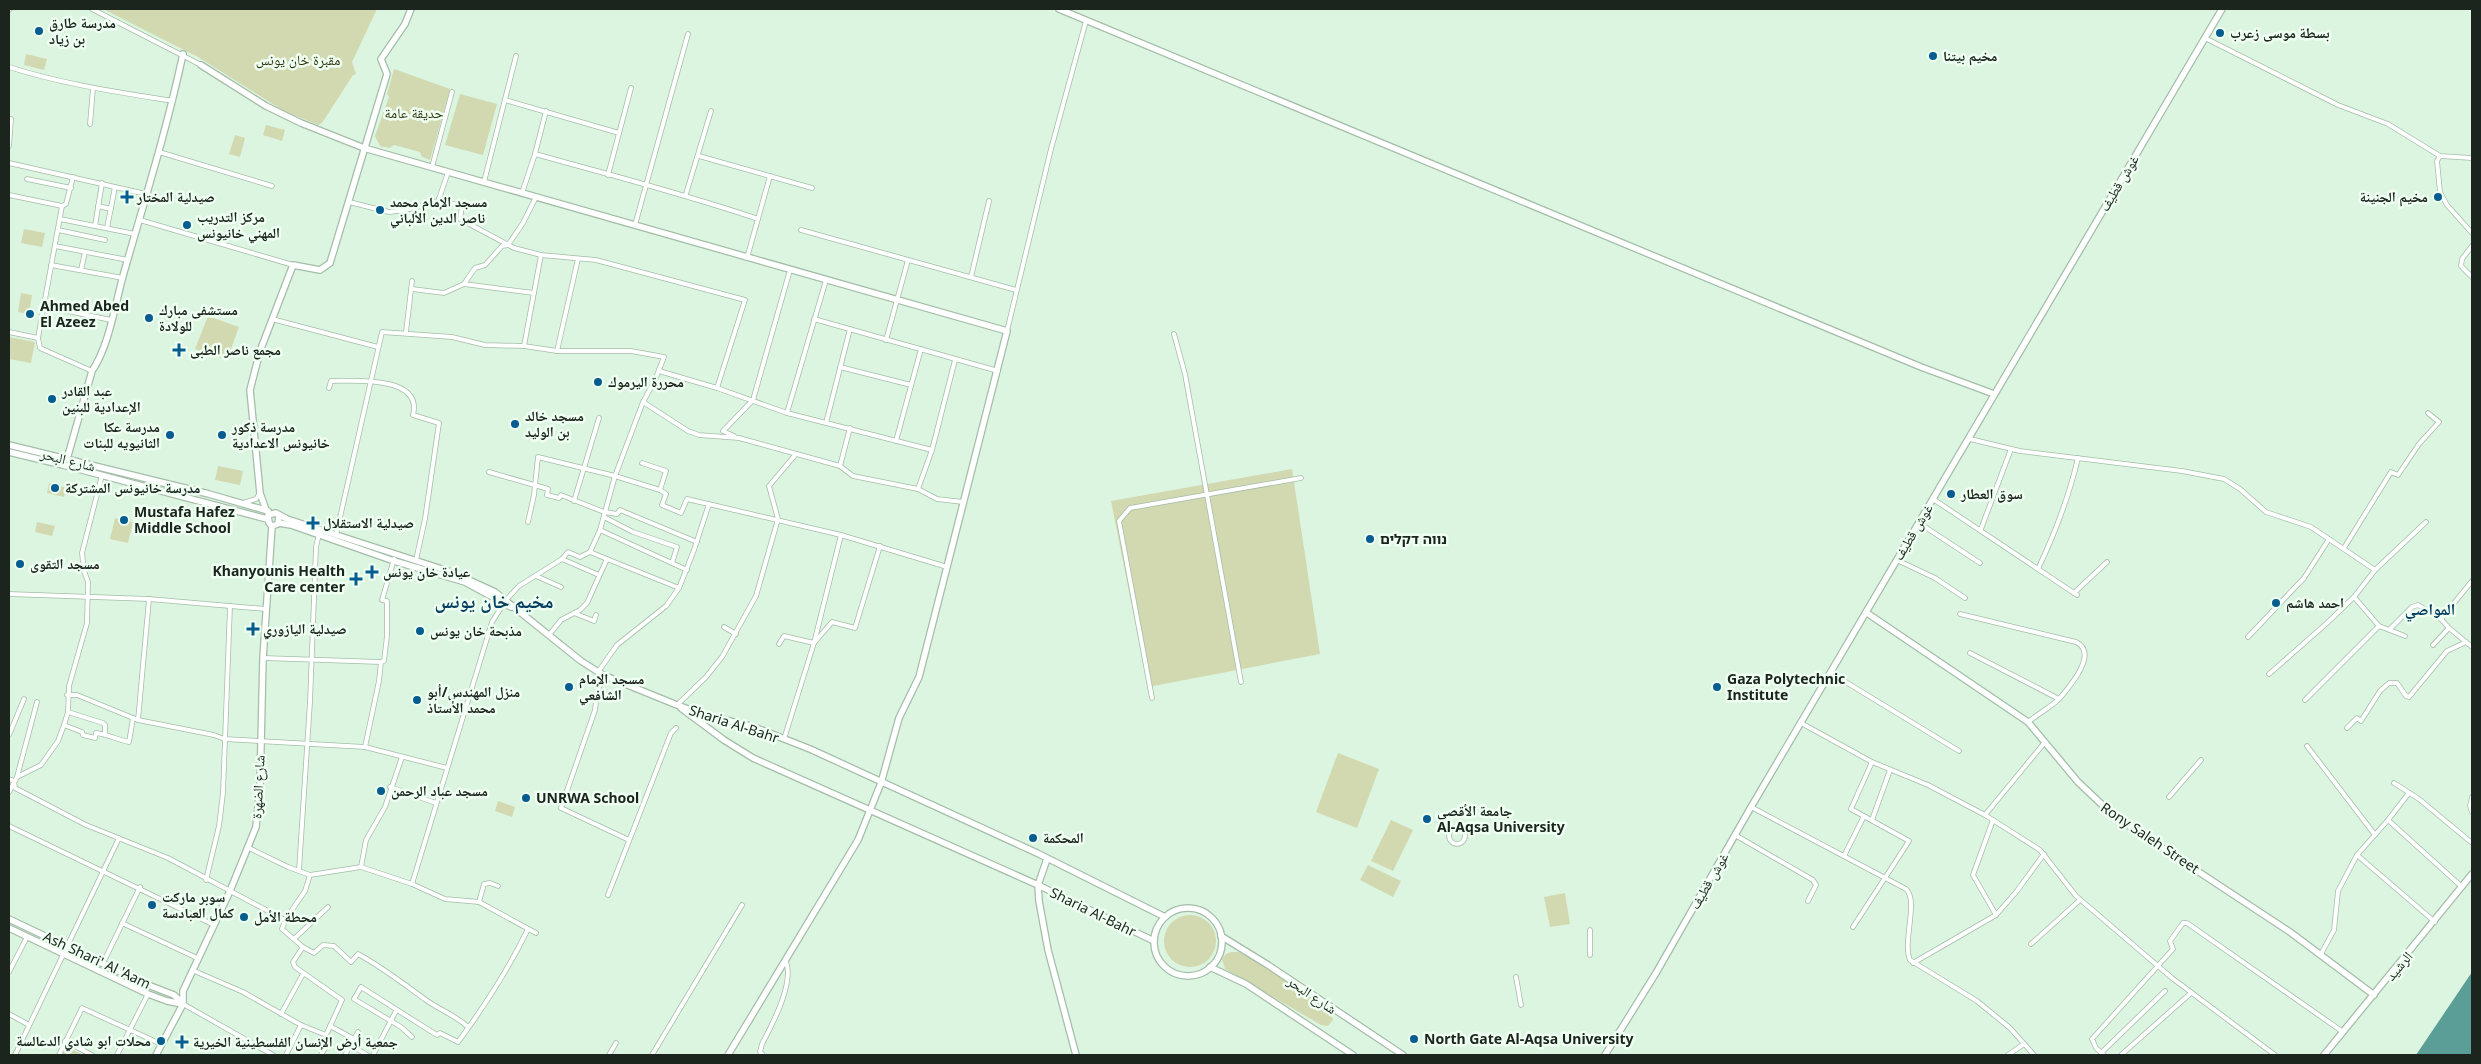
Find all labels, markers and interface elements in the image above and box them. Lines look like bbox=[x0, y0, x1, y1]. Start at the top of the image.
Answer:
place label: مدرسة طارق بن زياد bbox=[49, 13, 116, 48]
place label: بسطة موسى زعرب bbox=[2230, 23, 2330, 42]
marker: مدرسة طارق بن زياد bbox=[33, 25, 45, 37]
marker: بسطة موسى زعرب bbox=[2214, 27, 2226, 39]
place label: مخيم بيتنا bbox=[1943, 46, 1997, 66]
park label: مقبرة خان يونس bbox=[256, 50, 340, 69]
marker: مخيم بيتنا bbox=[1927, 50, 1939, 62]
park label: حديقة عامة bbox=[384, 103, 444, 122]
street label: غوش قطيف bbox=[2094, 151, 2143, 214]
place label: صيدلية المختار bbox=[136, 187, 215, 206]
place label: مخيم الجنينة bbox=[2360, 187, 2428, 207]
marker: صيدلية المختار bbox=[121, 191, 133, 203]
marker: مخيم الجنينة bbox=[2432, 191, 2444, 203]
place label: مسجد الإمام محمد ناصر الدين الألباني bbox=[390, 192, 487, 229]
marker: مسجد الإمام محمد ناصر الدين الألباني bbox=[374, 204, 386, 216]
place label: مركز التدريب المهني خانيونس bbox=[197, 207, 280, 244]
marker: مركز التدريب المهني خانيونس bbox=[181, 219, 193, 231]
place label: Ahmed Abed El Azeez bbox=[40, 296, 129, 331]
place label: مستشفى مبارك للولادة bbox=[159, 300, 238, 335]
marker: Ahmed Abed El Azeez bbox=[24, 308, 36, 320]
marker: مستشفى مبارك للولادة bbox=[143, 312, 155, 324]
place label: مجمع ناصر الطبى bbox=[190, 340, 281, 360]
marker: مجمع ناصر الطبى bbox=[172, 343, 186, 357]
place label: محررة اليرموك bbox=[608, 372, 684, 391]
marker: محررة اليرموك bbox=[592, 376, 604, 388]
place label: عبد القادر الإعدادية للبنين bbox=[61, 381, 141, 416]
marker: عبد القادر الإعدادية للبنين bbox=[46, 393, 58, 405]
place label: مسجد خالد بن الوليد bbox=[525, 406, 584, 441]
place label: مدرسة عكا الثانيويه للبنات bbox=[83, 417, 160, 452]
place label: مدرسة ذكور خانيونس الاعدادية bbox=[231, 417, 330, 452]
marker: مسجد خالد بن الوليد bbox=[509, 418, 521, 430]
marker: مدرسة عكا الثانيويه للبنات bbox=[164, 429, 176, 441]
marker: مدرسة ذكور خانيونس الاعدادية bbox=[216, 429, 228, 441]
street label: شارع البحر bbox=[38, 443, 97, 476]
place label: مدرسة خانيونس المشتركة bbox=[65, 478, 200, 497]
marker: مدرسة خانيونس المشتركة bbox=[49, 482, 61, 494]
place label: سوق العطار bbox=[1960, 484, 2023, 503]
marker: سوق العطار bbox=[1945, 488, 1957, 500]
street label: غوش قطيف bbox=[1888, 500, 1937, 563]
place label: Mustafa Hafez Middle School bbox=[134, 502, 235, 537]
place label: صيدلية الاستقلال bbox=[323, 513, 414, 532]
marker: Mustafa Hafez Middle School bbox=[118, 514, 130, 526]
marker: صيدلية الاستقلال bbox=[307, 517, 319, 529]
place label: נווה דקלים bbox=[1380, 529, 1447, 548]
marker: נווה דקלים bbox=[1364, 533, 1376, 545]
place label: مسجد التقوى bbox=[30, 554, 100, 573]
marker: مسجد التقوى bbox=[14, 558, 26, 570]
place label: Khanyounis Health Care center bbox=[213, 561, 346, 596]
place label: عيادة خان يونس bbox=[383, 562, 470, 581]
marker: عيادة خان يونس bbox=[365, 565, 379, 579]
marker: Khanyounis Health Care center bbox=[349, 572, 363, 586]
district label: مخيم خان يونس bbox=[435, 588, 553, 614]
place label: احمد هاشم bbox=[2286, 593, 2344, 613]
marker: احمد هاشم bbox=[2270, 597, 2282, 609]
district label: المواصي bbox=[2405, 598, 2455, 622]
place label: صيدلية اليازوري bbox=[263, 619, 347, 640]
place label: مذبحة خان يونس bbox=[430, 621, 522, 640]
marker: صيدلية اليازوري bbox=[247, 623, 259, 635]
marker: مذبحة خان يونس bbox=[414, 625, 426, 637]
place label: مسجد الإمام الشافعي bbox=[579, 669, 644, 706]
place label: Gaza Polytechnic Institute bbox=[1727, 669, 1845, 704]
marker: مسجد الإمام الشافعي bbox=[563, 681, 575, 693]
marker: Gaza Polytechnic Institute bbox=[1711, 681, 1723, 693]
place label: منزل المهندس/أبو محمد الأستاذ bbox=[427, 682, 520, 717]
marker: منزل المهندس/أبو محمد الأستاذ bbox=[411, 694, 423, 706]
street label: Sharia Al-Bahr bbox=[687, 700, 782, 747]
street label: شارع الضهرة bbox=[246, 754, 270, 820]
place label: مسجد عباد الرحمن bbox=[391, 781, 488, 800]
marker: مسجد عباد الرحمن bbox=[375, 785, 387, 797]
place label: UNRWA School bbox=[536, 788, 639, 807]
marker: UNRWA School bbox=[520, 792, 532, 804]
street label: Rony Saleh Street bbox=[2097, 798, 2203, 878]
place label: جامعة الأقصى Al-Aqsa University bbox=[1437, 801, 1565, 836]
marker: جامعة الأقصى Al-Aqsa University bbox=[1421, 813, 1433, 825]
place label: المحكمة bbox=[1043, 828, 1084, 847]
marker: المحكمة bbox=[1027, 832, 1039, 844]
street label: غوش قطيف bbox=[1685, 849, 1732, 913]
street label: Sharia Al-Bahr bbox=[1047, 883, 1140, 941]
place label: سوبر ماركت كمال العبادسة bbox=[162, 887, 234, 922]
marker: سوبر ماركت كمال العبادسة bbox=[146, 899, 158, 911]
place label: محطة الأمل bbox=[254, 907, 317, 926]
marker: محطة الأمل bbox=[238, 911, 250, 923]
street label: Ash Shari' Al 'Aam bbox=[40, 926, 154, 993]
street label: الرشيد bbox=[2381, 947, 2416, 984]
street label: شارع البحر bbox=[1283, 971, 1341, 1019]
place label: North Gate Al-Aqsa University bbox=[1424, 1029, 1634, 1048]
place label: محلات ابو شادي الدعالسة bbox=[16, 1031, 151, 1052]
place label: جمعية أرض الإنسان الفلسطينية الخيرية bbox=[193, 1032, 398, 1051]
marker: North Gate Al-Aqsa University bbox=[1408, 1033, 1420, 1045]
marker: محلات ابو شادي الدعالسة bbox=[155, 1035, 167, 1047]
marker: جمعية أرض الإنسان الفلسطينية الخيرية bbox=[175, 1035, 189, 1049]

